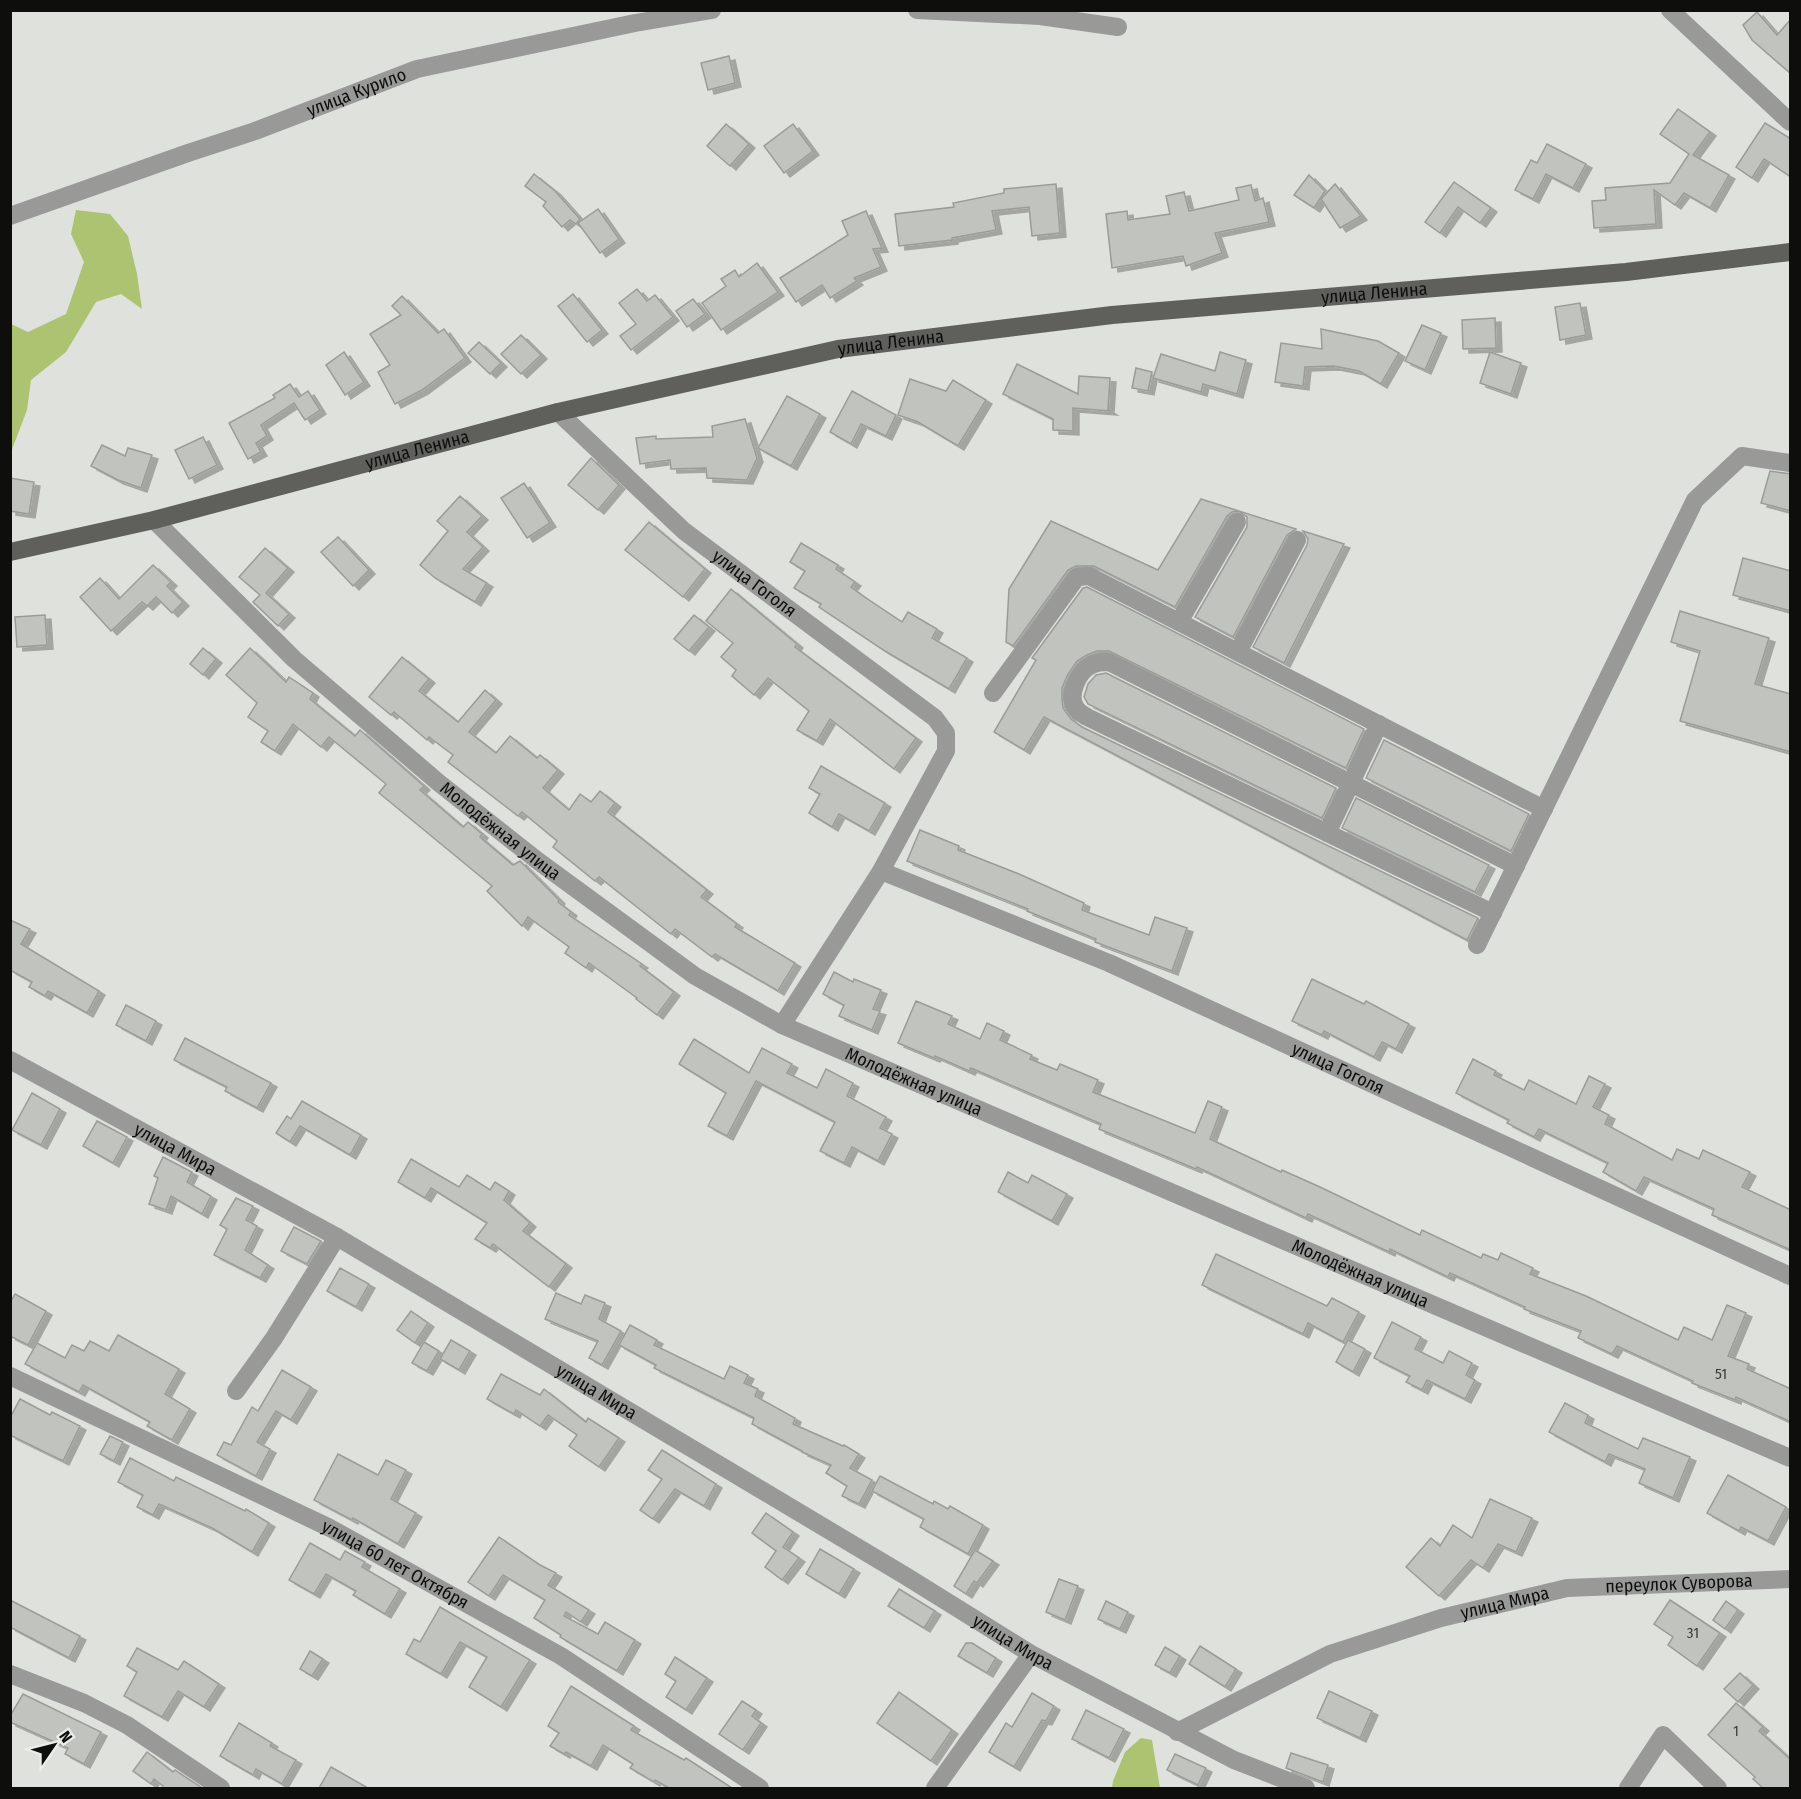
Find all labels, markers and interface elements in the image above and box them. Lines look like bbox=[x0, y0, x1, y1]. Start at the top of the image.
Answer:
street label: улица Курило bbox=[304, 63, 409, 121]
street label: улица Ленина bbox=[1320, 278, 1428, 308]
street label: улица Ленина bbox=[837, 325, 945, 360]
street label: улица Ленина bbox=[363, 425, 472, 474]
street label: улица Гоголя bbox=[708, 545, 801, 622]
street label: Молодёжная улица bbox=[436, 777, 565, 885]
street label: улица Гоголя bbox=[1288, 1038, 1388, 1099]
street label: Молодёжная улица bbox=[842, 1043, 986, 1121]
street label: улица Мира bbox=[130, 1118, 220, 1181]
street label: Молодёжная улица bbox=[1289, 1234, 1432, 1313]
street label: улица Мира bbox=[552, 1359, 641, 1424]
house number: 51 bbox=[1715, 1365, 1727, 1383]
street label: улица 60 лет Октября bbox=[318, 1515, 473, 1614]
street label: переулок Суворова bbox=[1605, 1570, 1753, 1597]
street label: улица Мира bbox=[1458, 1582, 1551, 1624]
street label: улица Мира bbox=[969, 1610, 1057, 1675]
house number: 31 bbox=[1687, 1624, 1699, 1642]
north arrow bbox=[24, 1715, 84, 1775]
house number: 1 bbox=[1733, 1722, 1739, 1740]
text: N bbox=[55, 1727, 76, 1746]

